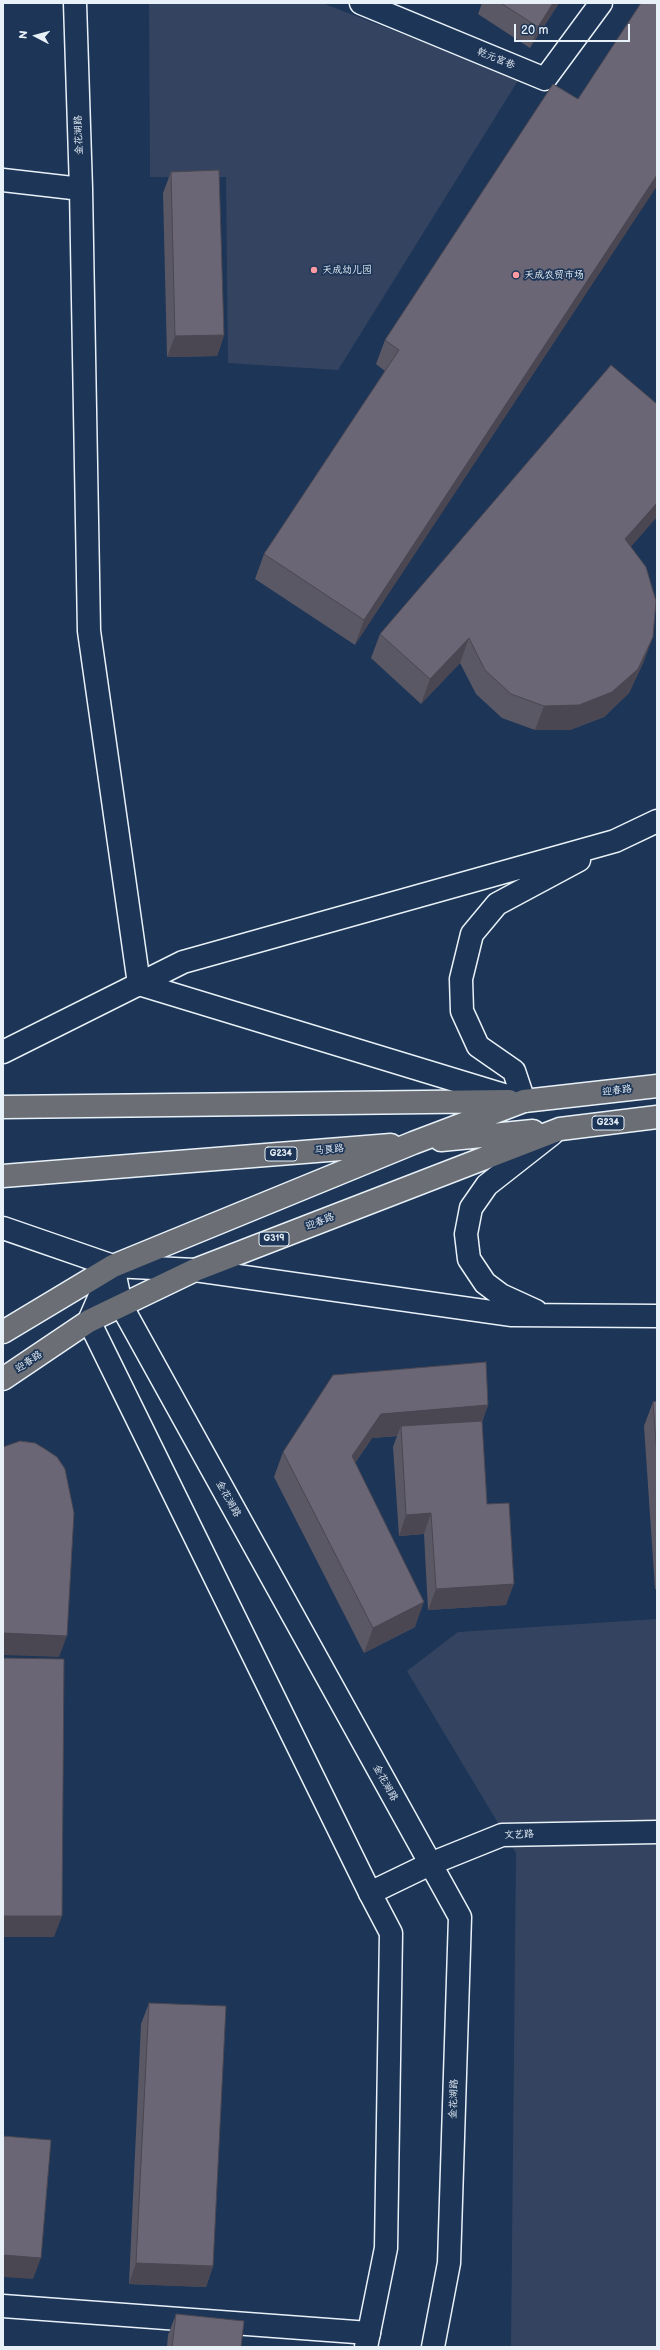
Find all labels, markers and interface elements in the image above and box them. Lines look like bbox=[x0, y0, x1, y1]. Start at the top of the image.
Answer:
north arrow bbox=[16, 16, 56, 56]
scale bar bbox=[516, 16, 632, 42]
text: 20 m bbox=[521, 23, 548, 38]
text: N bbox=[17, 30, 30, 39]
street label: 乾元宫巷 bbox=[475, 46, 517, 72]
street label: 金花湖路 bbox=[72, 115, 86, 155]
place label: 天成幼儿园 bbox=[322, 264, 372, 276]
marker: 天成幼儿园 bbox=[309, 265, 319, 275]
place label: 天成农贸市场 bbox=[524, 269, 584, 281]
marker: 天成农贸市场 bbox=[511, 270, 521, 280]
street label: 迎春路 bbox=[601, 1083, 633, 1099]
road number: G234 bbox=[592, 1116, 624, 1130]
street label: 马良路 bbox=[314, 1143, 344, 1157]
road number: G234 bbox=[265, 1147, 297, 1161]
street label: 迎春路 bbox=[304, 1211, 336, 1233]
road number: G319 bbox=[259, 1232, 289, 1246]
street label: 迎春路 bbox=[13, 1349, 45, 1375]
street label: 金花湖路 bbox=[213, 1479, 243, 1519]
street label: 金花湖路 bbox=[370, 1763, 400, 1803]
street label: 文艺路 bbox=[504, 1828, 534, 1842]
street label: 金花湖路 bbox=[447, 2079, 461, 2119]

